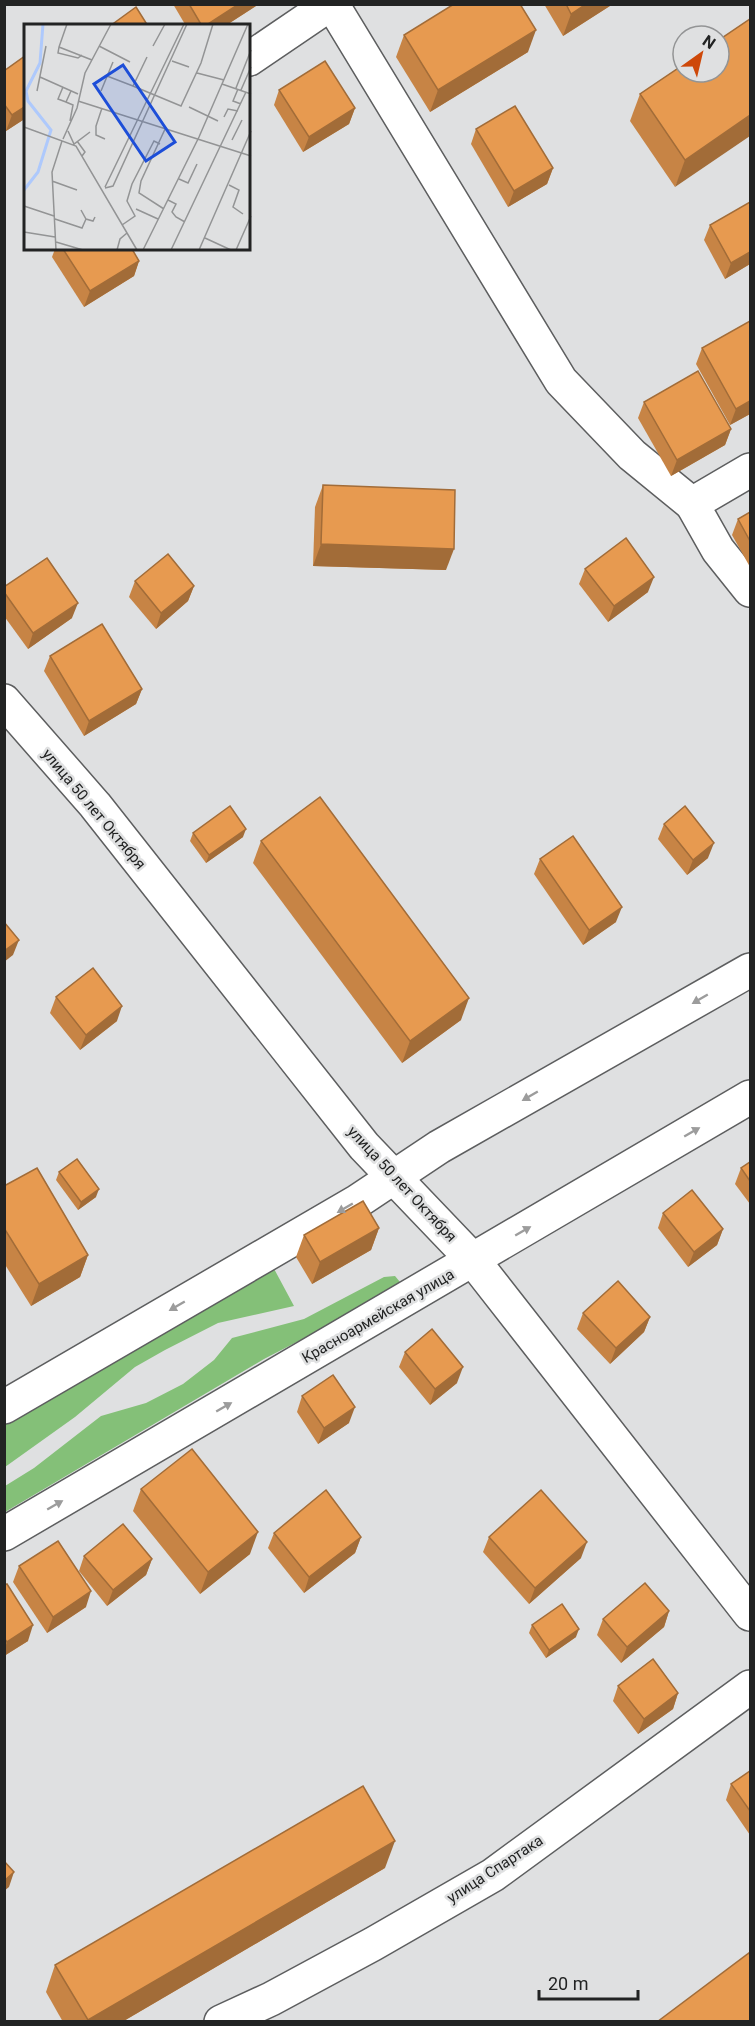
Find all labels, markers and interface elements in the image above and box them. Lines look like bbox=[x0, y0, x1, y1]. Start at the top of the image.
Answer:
inset map bbox=[24, 24, 250, 250]
north arrow bbox=[671, 24, 731, 84]
text: N bbox=[699, 31, 719, 53]
street label: улица 50 лет Октября bbox=[38, 745, 150, 873]
one-way arrow bbox=[692, 994, 708, 1005]
one-way arrow bbox=[521, 1091, 538, 1101]
street label: улица 50 лет Октября bbox=[344, 1122, 460, 1246]
one-way arrow bbox=[683, 1127, 700, 1137]
one-way arrow bbox=[336, 1203, 353, 1213]
one-way arrow bbox=[515, 1225, 531, 1236]
street label: Красноармейская улица bbox=[299, 1265, 457, 1367]
one-way arrow bbox=[169, 1301, 185, 1312]
one-way arrow bbox=[216, 1401, 232, 1412]
one-way arrow bbox=[47, 1499, 63, 1510]
street label: улица Спартака bbox=[444, 1831, 546, 1907]
scale bar bbox=[539, 1963, 638, 2001]
text: 20 m bbox=[548, 1973, 588, 1994]

